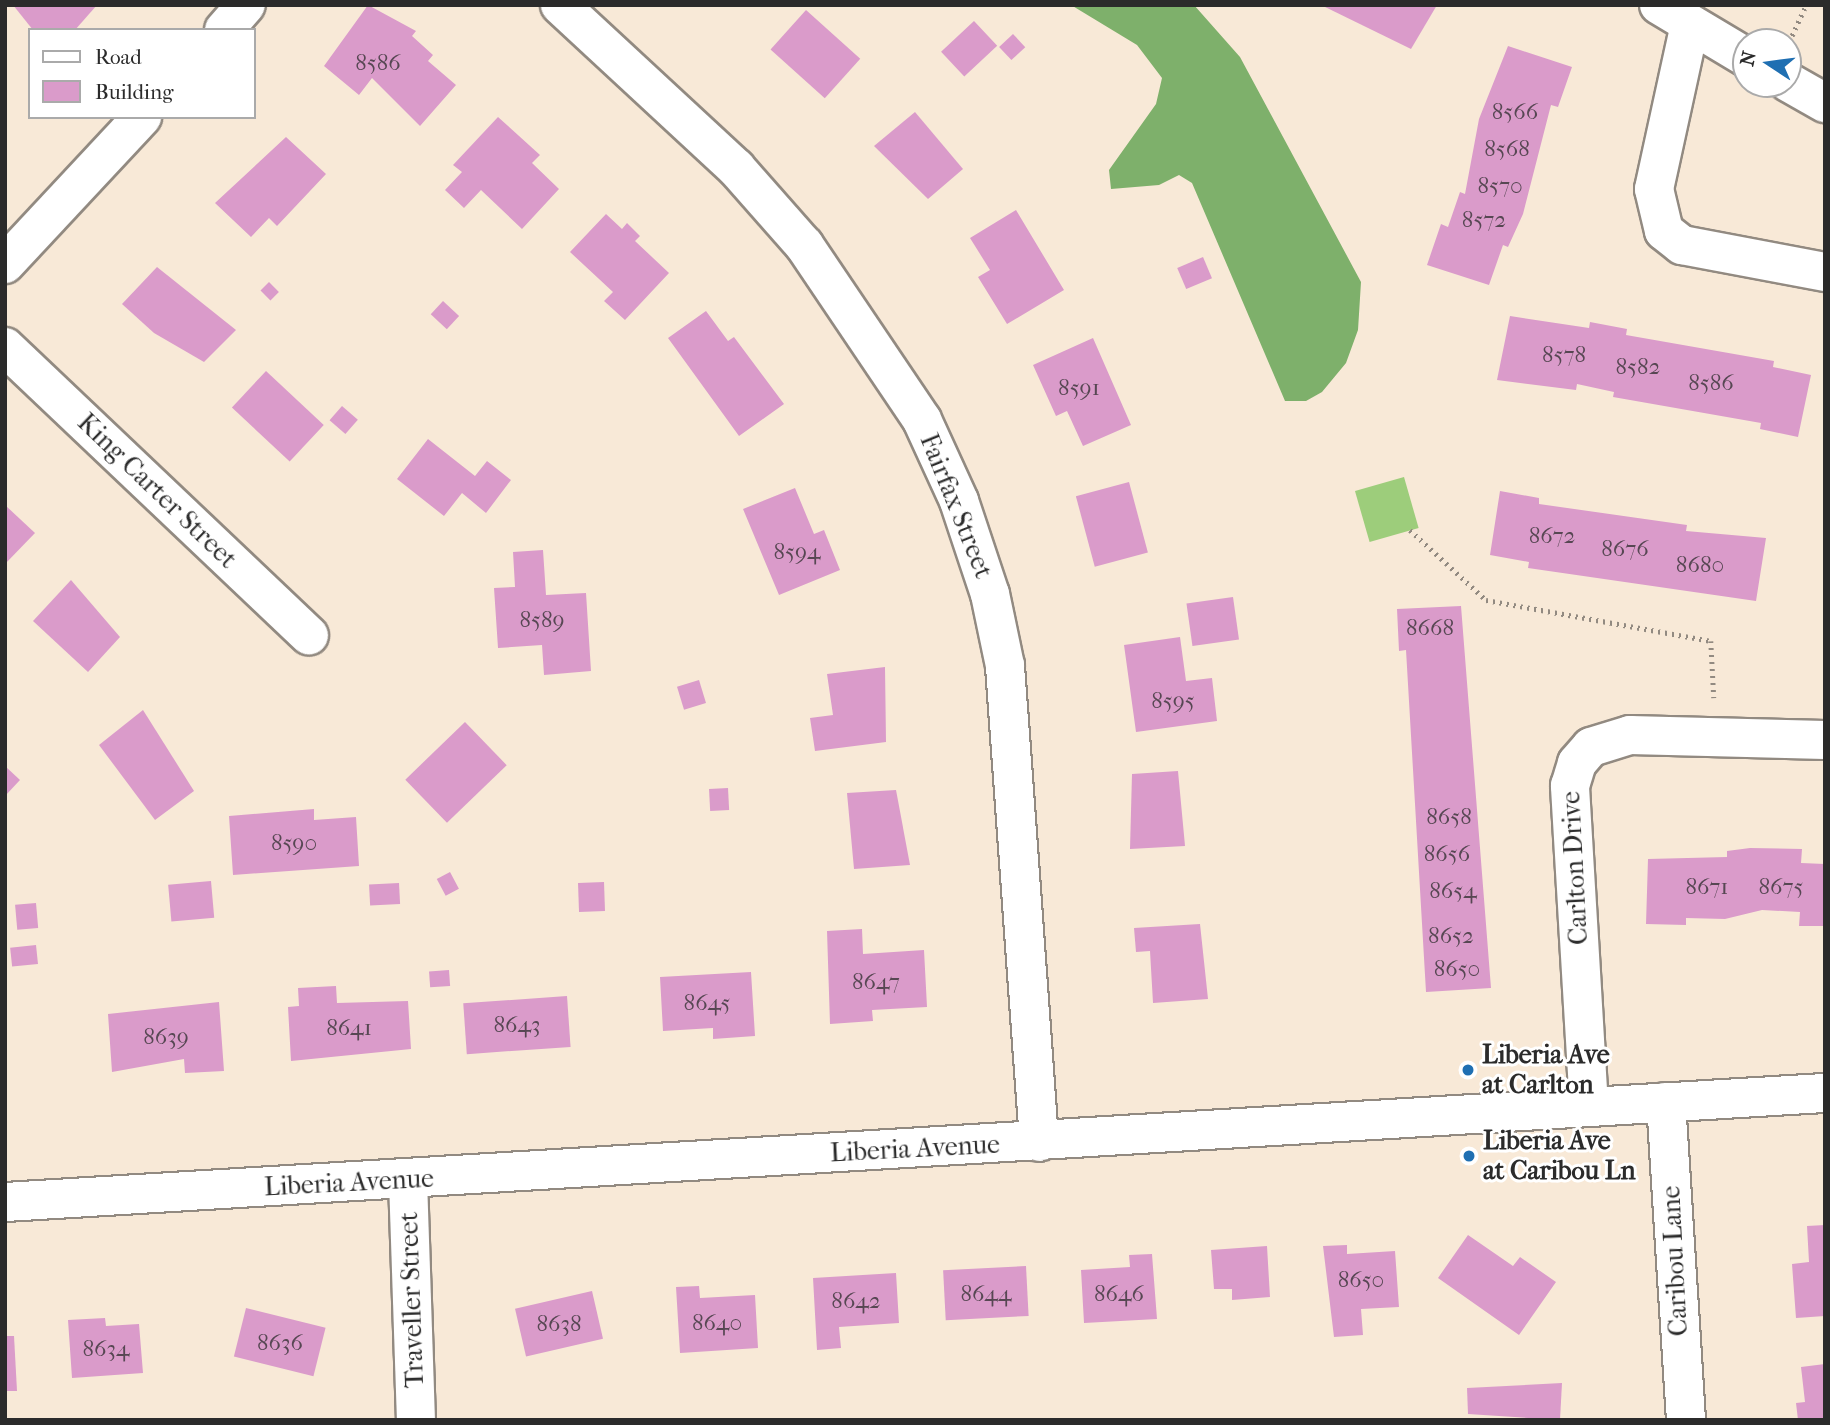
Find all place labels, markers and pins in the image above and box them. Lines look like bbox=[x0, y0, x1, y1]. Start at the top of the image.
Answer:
place label: Liberia Ave at Carlton bbox=[1482, 1039, 1610, 1100]
marker: Liberia Ave at Carlton bbox=[1460, 1062, 1476, 1078]
place label: Liberia Ave at Caribou Ln bbox=[1483, 1125, 1636, 1186]
marker: Liberia Ave at Caribou Ln bbox=[1461, 1148, 1477, 1164]

